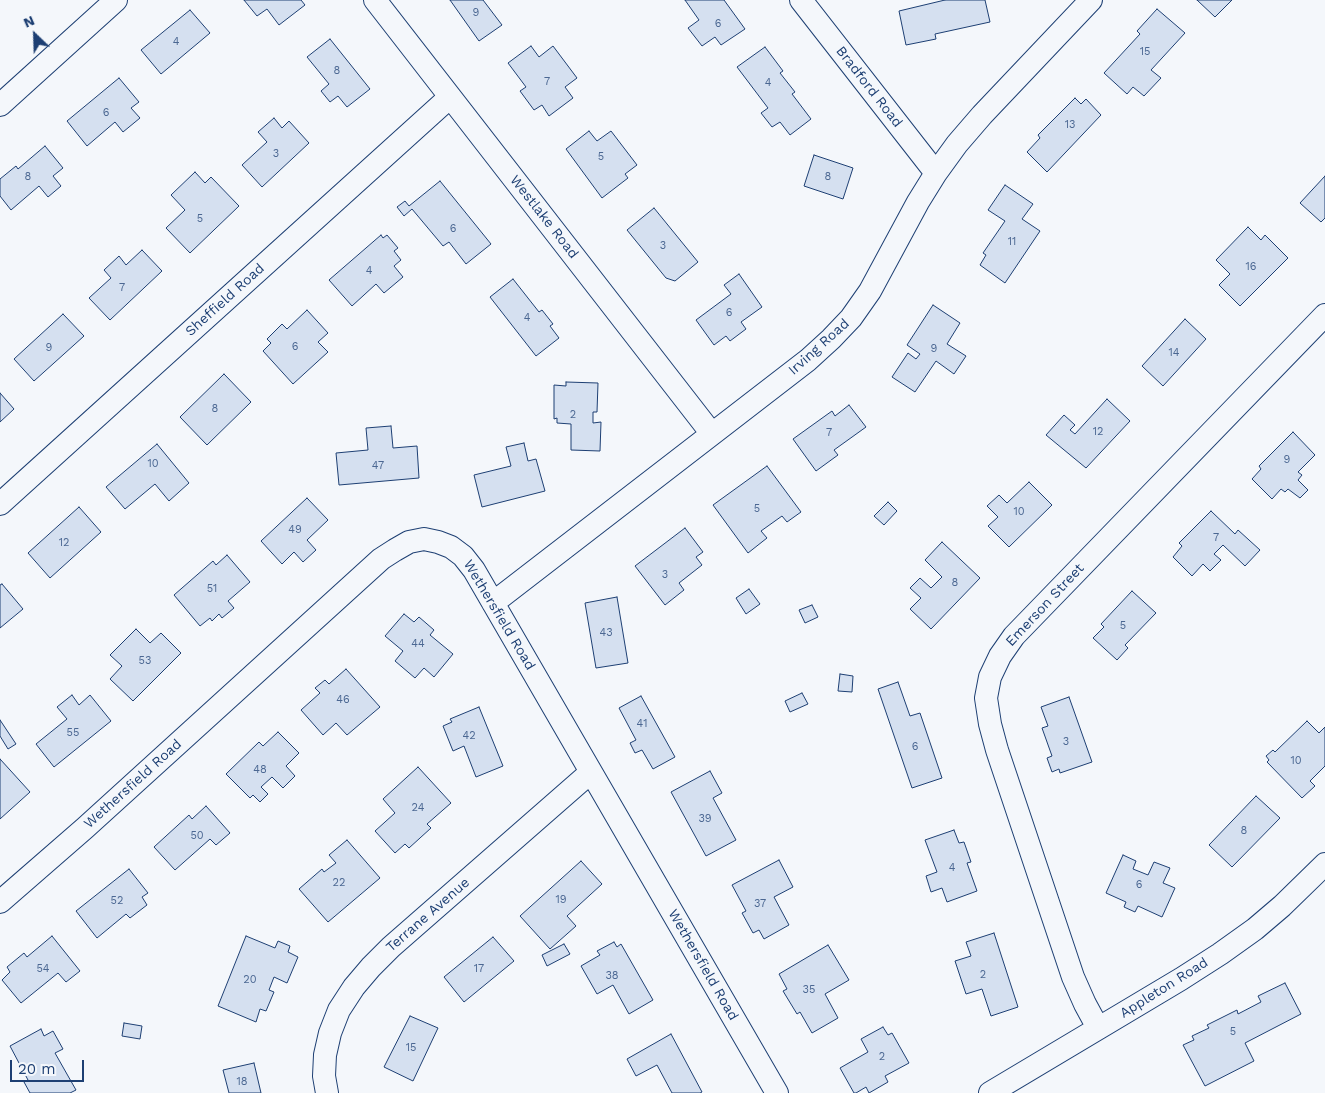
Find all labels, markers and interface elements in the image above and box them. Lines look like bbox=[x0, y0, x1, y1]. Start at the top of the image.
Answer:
house number: 9 bbox=[473, 6, 479, 20]
north arrow bbox=[10, 10, 60, 60]
text: N bbox=[21, 12, 37, 31]
house number: 6 bbox=[715, 17, 721, 31]
house number: 4 bbox=[173, 35, 179, 49]
street label: Bradford Road bbox=[832, 43, 906, 131]
house number: 15 bbox=[1140, 45, 1150, 59]
house number: 8 bbox=[334, 64, 340, 78]
house number: 7 bbox=[544, 75, 550, 89]
house number: 4 bbox=[765, 76, 771, 90]
house number: 6 bbox=[103, 106, 109, 120]
house number: 13 bbox=[1065, 118, 1075, 132]
house number: 3 bbox=[273, 147, 279, 161]
house number: 5 bbox=[598, 150, 604, 164]
house number: 8 bbox=[25, 170, 31, 184]
house number: 8 bbox=[825, 170, 831, 184]
street label: Westlake Road bbox=[506, 172, 582, 262]
house number: 5 bbox=[197, 212, 203, 226]
house number: 6 bbox=[450, 222, 456, 236]
house number: 11 bbox=[1008, 235, 1016, 249]
house number: 3 bbox=[660, 239, 666, 253]
street label: Sheffield Road bbox=[182, 260, 268, 340]
house number: 16 bbox=[1246, 260, 1256, 274]
house number: 4 bbox=[366, 264, 372, 278]
house number: 7 bbox=[119, 281, 125, 295]
house number: 6 bbox=[726, 306, 732, 320]
house number: 4 bbox=[524, 311, 530, 325]
street label: Irving Road bbox=[785, 315, 853, 379]
house number: 6 bbox=[292, 340, 298, 354]
house number: 9 bbox=[46, 341, 52, 355]
house number: 9 bbox=[931, 342, 937, 356]
house number: 14 bbox=[1168, 346, 1180, 360]
house number: 8 bbox=[212, 402, 218, 416]
house number: 2 bbox=[570, 408, 576, 422]
house number: 12 bbox=[1093, 425, 1103, 439]
house number: 7 bbox=[826, 426, 832, 440]
house number: 9 bbox=[1284, 453, 1290, 467]
house number: 10 bbox=[147, 457, 159, 471]
house number: 47 bbox=[372, 459, 384, 473]
house number: 5 bbox=[754, 502, 760, 516]
house number: 10 bbox=[1013, 505, 1025, 519]
house number: 49 bbox=[288, 523, 302, 537]
house number: 7 bbox=[1213, 531, 1219, 545]
house number: 12 bbox=[59, 536, 69, 550]
street label: Wethersfield Road bbox=[459, 557, 539, 673]
street label: Emerson Street bbox=[1002, 560, 1088, 650]
house number: 3 bbox=[662, 568, 668, 582]
house number: 8 bbox=[952, 576, 958, 590]
house number: 51 bbox=[207, 582, 217, 596]
house number: 5 bbox=[1120, 619, 1126, 633]
house number: 43 bbox=[599, 626, 613, 640]
house number: 44 bbox=[411, 637, 425, 651]
house number: 53 bbox=[139, 654, 151, 668]
house number: 46 bbox=[336, 693, 350, 707]
house number: 41 bbox=[637, 717, 647, 731]
house number: 55 bbox=[67, 726, 79, 740]
house number: 42 bbox=[462, 729, 476, 743]
house number: 3 bbox=[1063, 735, 1069, 749]
street label: Wethersfield Road bbox=[81, 736, 185, 832]
house number: 6 bbox=[912, 740, 918, 754]
house number: 10 bbox=[1290, 754, 1302, 768]
house number: 48 bbox=[253, 763, 267, 777]
house number: 24 bbox=[412, 801, 424, 815]
house number: 39 bbox=[698, 812, 712, 826]
house number: 8 bbox=[1241, 824, 1247, 838]
house number: 50 bbox=[190, 829, 204, 843]
house number: 4 bbox=[949, 861, 955, 875]
street label: Terrane Avenue bbox=[383, 874, 473, 956]
house number: 22 bbox=[333, 876, 345, 890]
house number: 6 bbox=[1136, 878, 1142, 892]
house number: 19 bbox=[555, 893, 567, 907]
house number: 52 bbox=[111, 894, 123, 908]
house number: 37 bbox=[754, 897, 766, 911]
street label: Wethersfield Road bbox=[664, 906, 742, 1024]
street label: Appleton Road bbox=[1117, 954, 1211, 1022]
house number: 54 bbox=[36, 962, 50, 976]
house number: 17 bbox=[474, 962, 484, 976]
house number: 2 bbox=[980, 968, 986, 982]
house number: 38 bbox=[605, 969, 619, 983]
house number: 20 bbox=[243, 973, 257, 987]
house number: 35 bbox=[803, 983, 815, 997]
house number: 5 bbox=[1230, 1025, 1236, 1039]
house number: 15 bbox=[406, 1041, 416, 1055]
scale bar bbox=[12, 1050, 86, 1082]
house number: 2 bbox=[879, 1050, 885, 1064]
text: 20 m bbox=[18, 1060, 56, 1078]
house number: 18 bbox=[236, 1075, 248, 1089]

